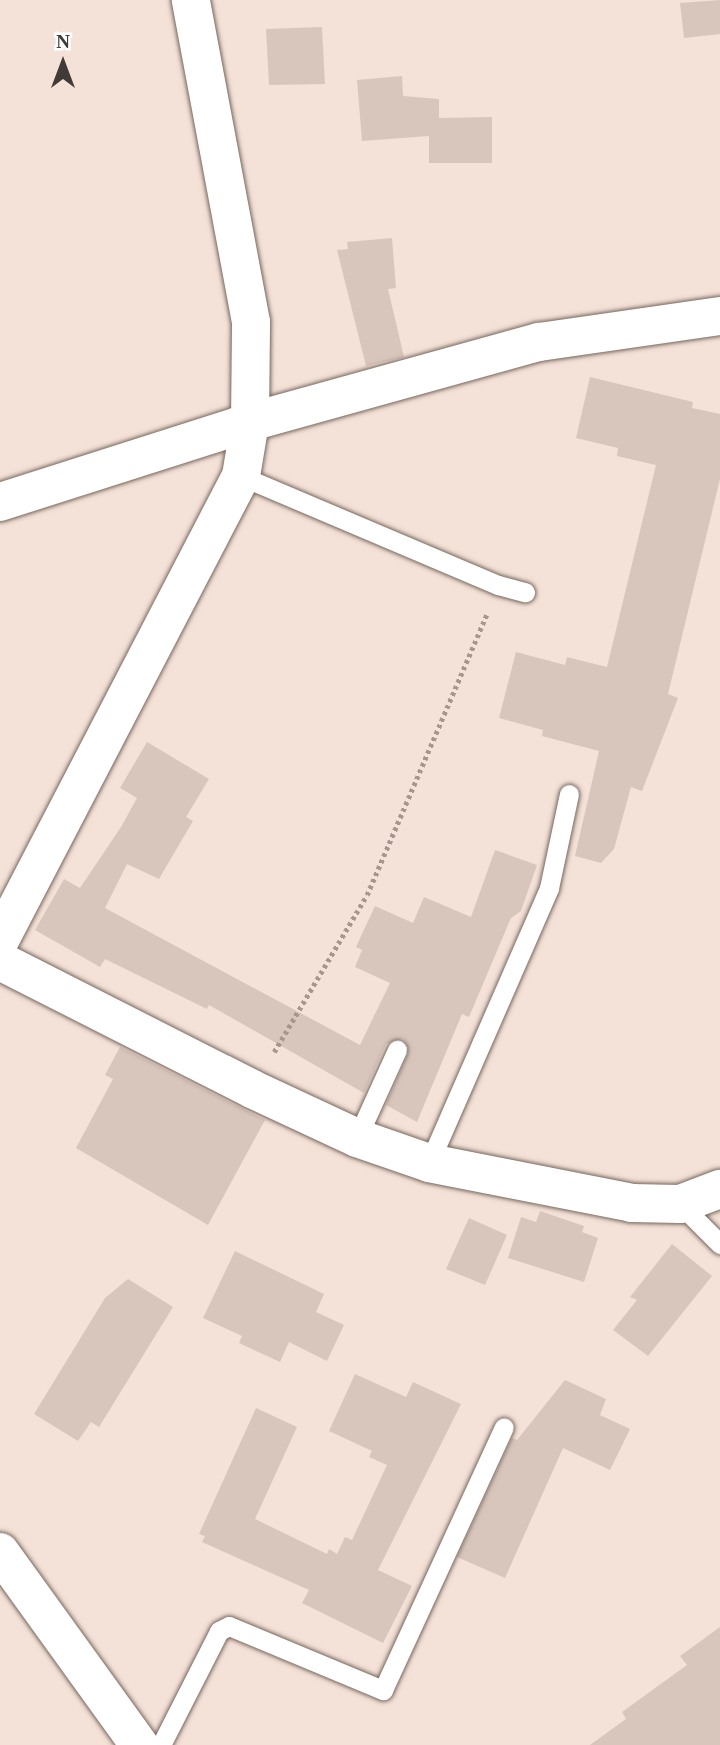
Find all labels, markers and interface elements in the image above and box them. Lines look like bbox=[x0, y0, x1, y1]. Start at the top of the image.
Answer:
north arrow bbox=[28, 28, 98, 98]
text: N bbox=[56, 31, 70, 52]

